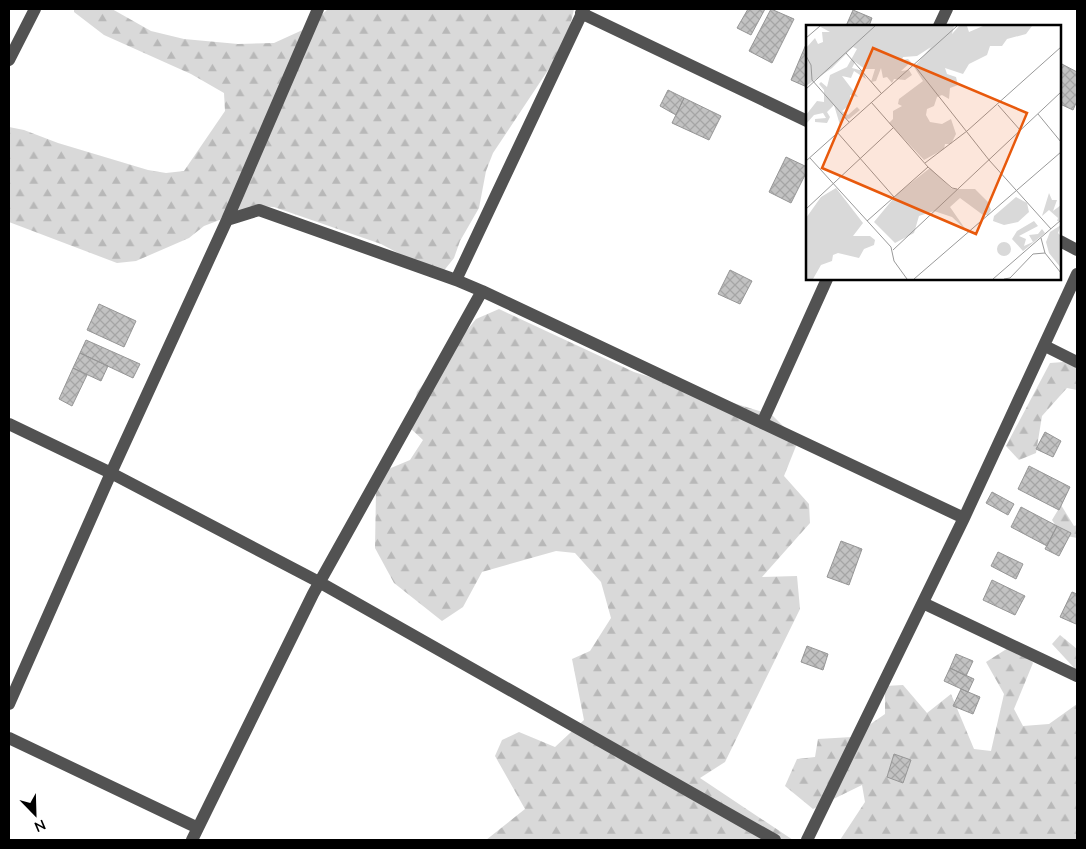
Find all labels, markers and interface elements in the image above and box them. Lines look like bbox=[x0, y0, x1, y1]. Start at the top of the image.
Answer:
inset map bbox=[806, 25, 1061, 280]
north arrow bbox=[10, 789, 60, 839]
text: N bbox=[32, 816, 48, 836]

